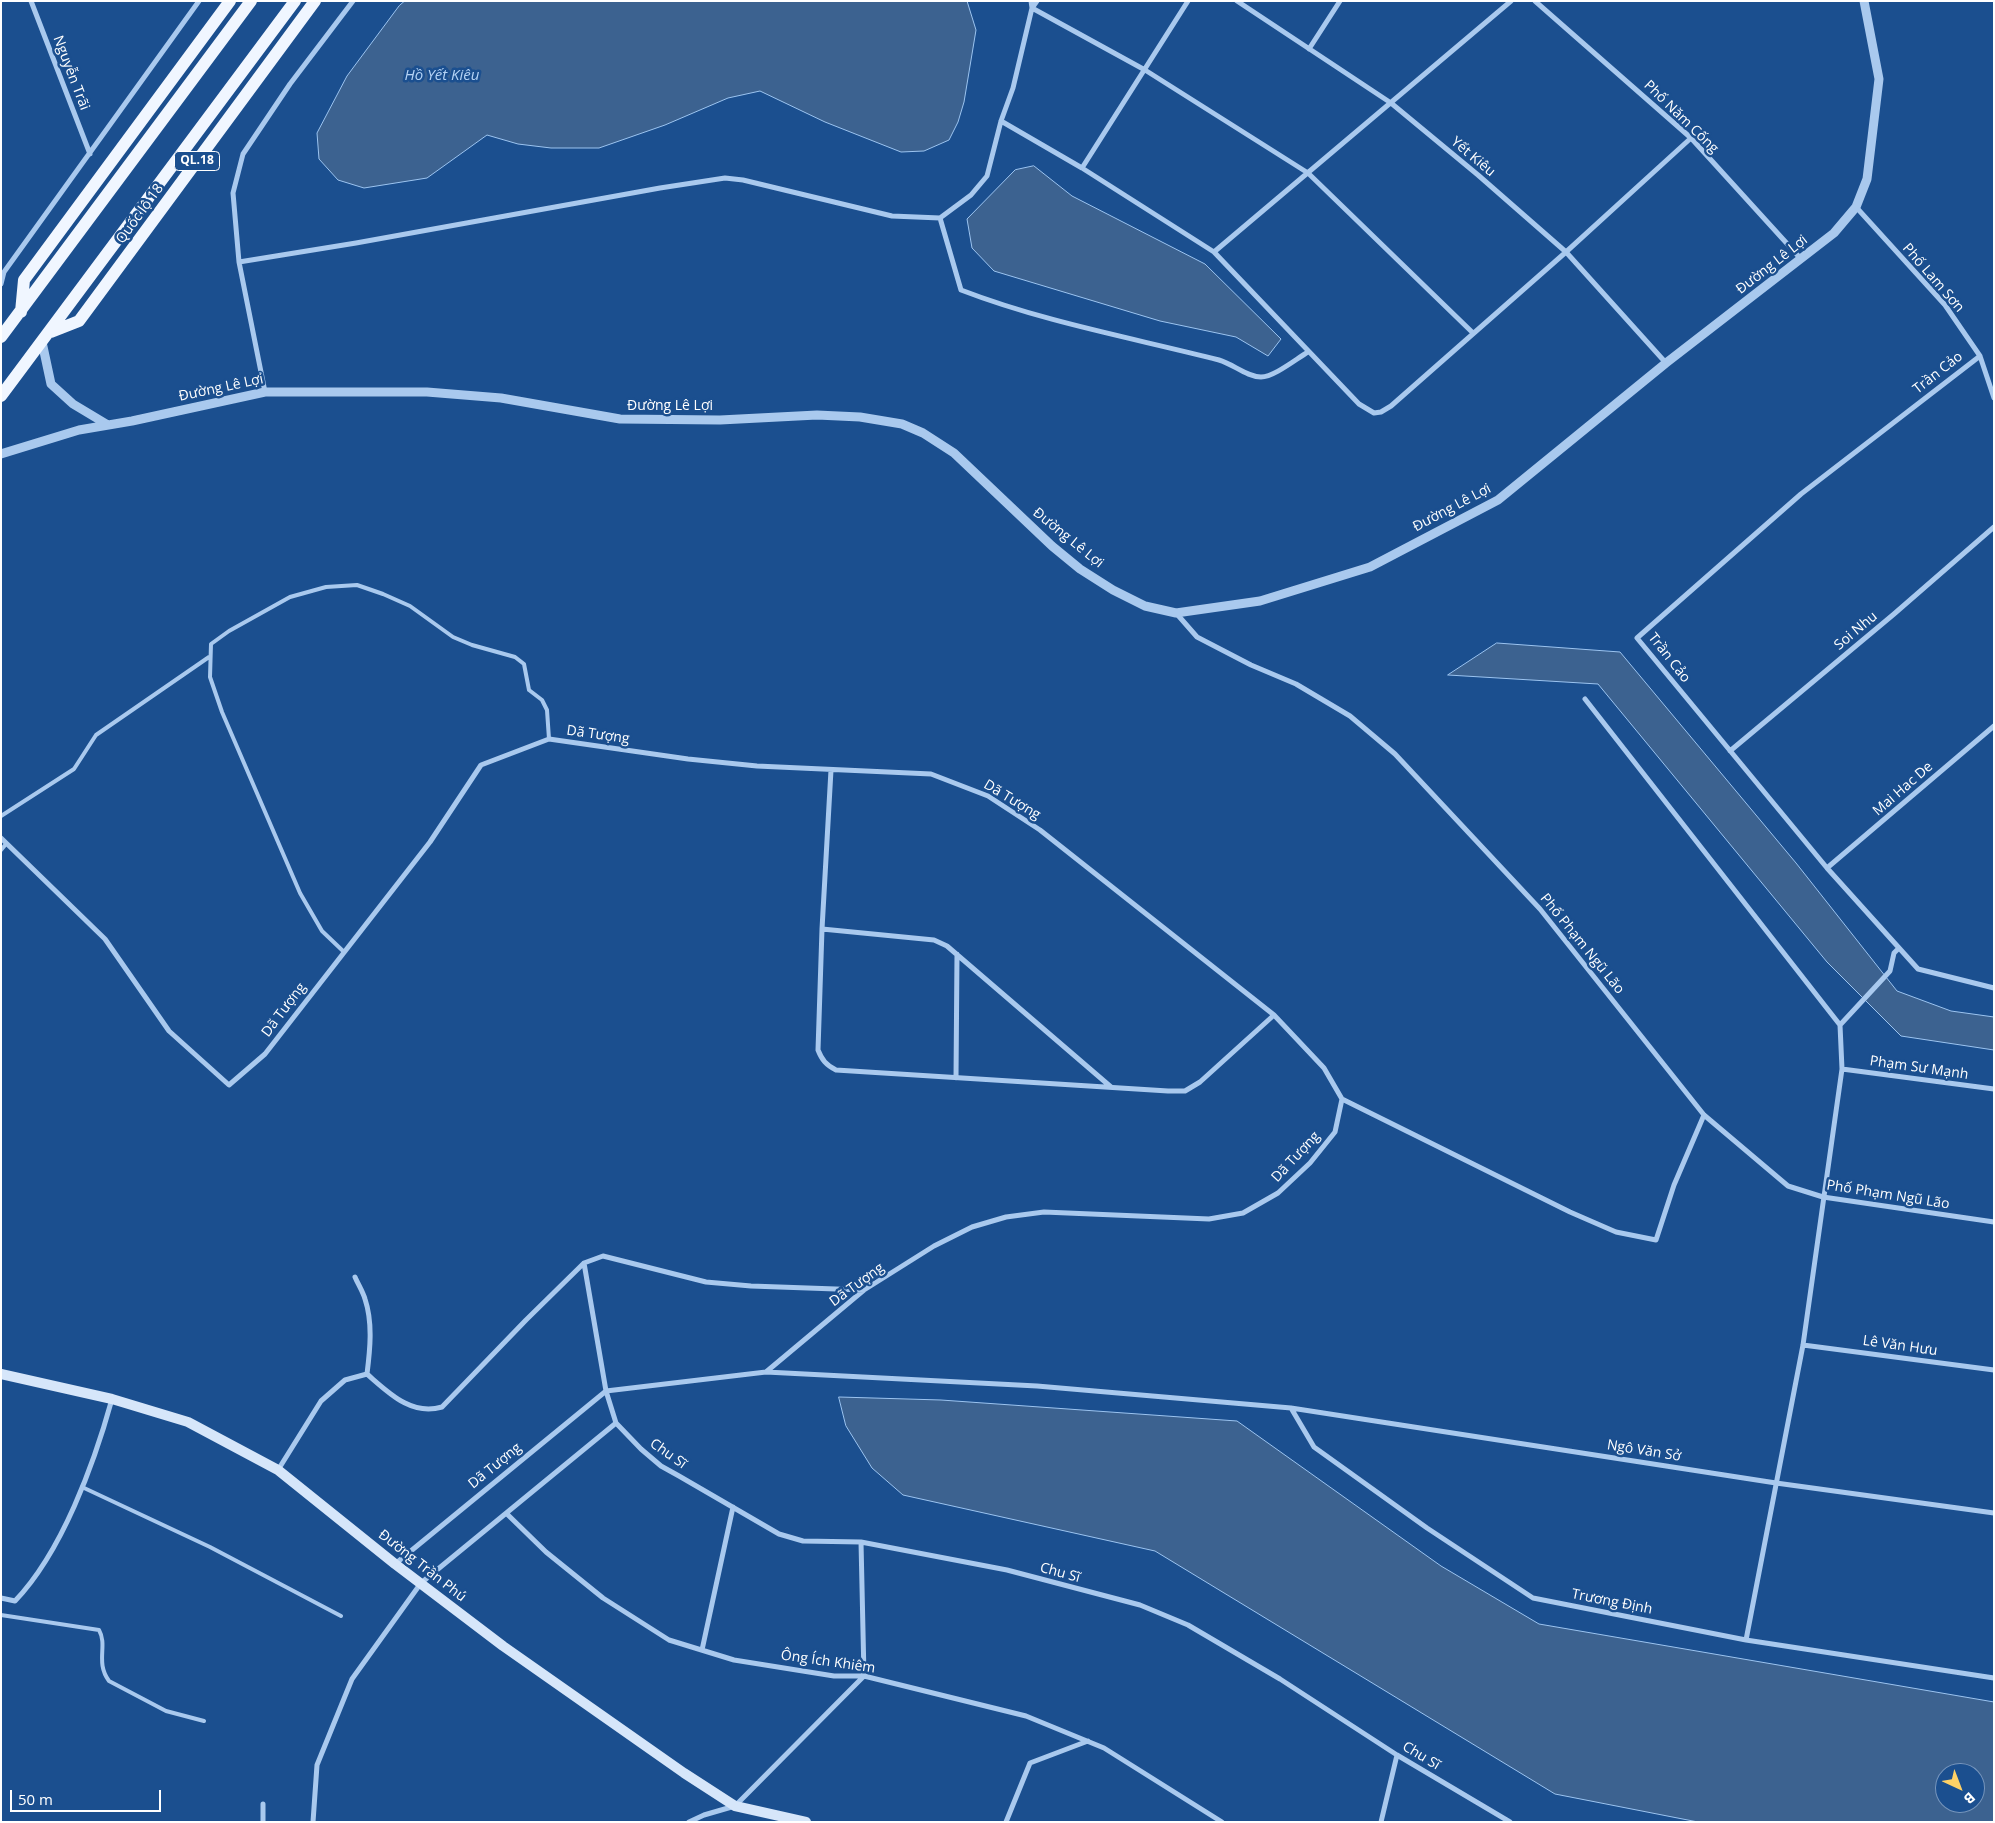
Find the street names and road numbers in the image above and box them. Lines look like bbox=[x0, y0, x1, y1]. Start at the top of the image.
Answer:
street label: Nguyễn Trãi bbox=[49, 33, 93, 113]
street label: Phố Năm Cống bbox=[1640, 77, 1722, 157]
street label: Yết Kiêu bbox=[1447, 134, 1499, 180]
road number: QL.18 bbox=[174, 152, 220, 170]
street label: Quốc lộ 18 bbox=[113, 181, 167, 247]
street label: Đường Lê Lợi bbox=[1733, 232, 1811, 298]
street label: Phố Lam Sơn bbox=[1899, 240, 1967, 316]
street label: Trần Cảo bbox=[1910, 348, 1966, 398]
street label: Đường Lê Lợi bbox=[177, 371, 265, 405]
street label: Đường Lê Lợi bbox=[627, 398, 713, 414]
street label: Đường Lê Lợi bbox=[1410, 480, 1494, 536]
street label: Đường Lê Lợi bbox=[1029, 504, 1107, 572]
street label: Soi Nhu bbox=[1831, 608, 1881, 654]
street label: Trần Cảo bbox=[1644, 630, 1694, 686]
street label: Dã Tượng bbox=[565, 722, 631, 748]
street label: Mai Hac De bbox=[1870, 758, 1936, 820]
street label: Dã Tượng bbox=[981, 776, 1043, 824]
street label: Phố Phạm Ngũ Lão bbox=[1536, 890, 1628, 998]
street label: Dã Tượng bbox=[258, 980, 310, 1040]
street label: Phạm Sư Mạnh bbox=[1869, 1053, 1969, 1083]
street label: Dã Tượng bbox=[1268, 1128, 1324, 1186]
street label: Phố Phạm Ngũ Lão bbox=[1825, 1177, 1951, 1213]
street label: Dã Tượng bbox=[826, 1260, 888, 1310]
street label: Lê Văn Hưu bbox=[1862, 1332, 1938, 1360]
street label: Chu Sĩ bbox=[646, 1435, 690, 1473]
street label: Ngô Văn Sở bbox=[1606, 1437, 1682, 1465]
street label: Dã Tượng bbox=[465, 1440, 525, 1492]
street label: Đường Trần Phú bbox=[375, 1526, 469, 1606]
street label: Chu Sĩ bbox=[1038, 1560, 1082, 1586]
street label: Trương Định bbox=[1570, 1586, 1654, 1618]
street label: Ông Ích Khiêm bbox=[780, 1647, 876, 1677]
street label: Chu Sĩ bbox=[1399, 1738, 1443, 1774]

